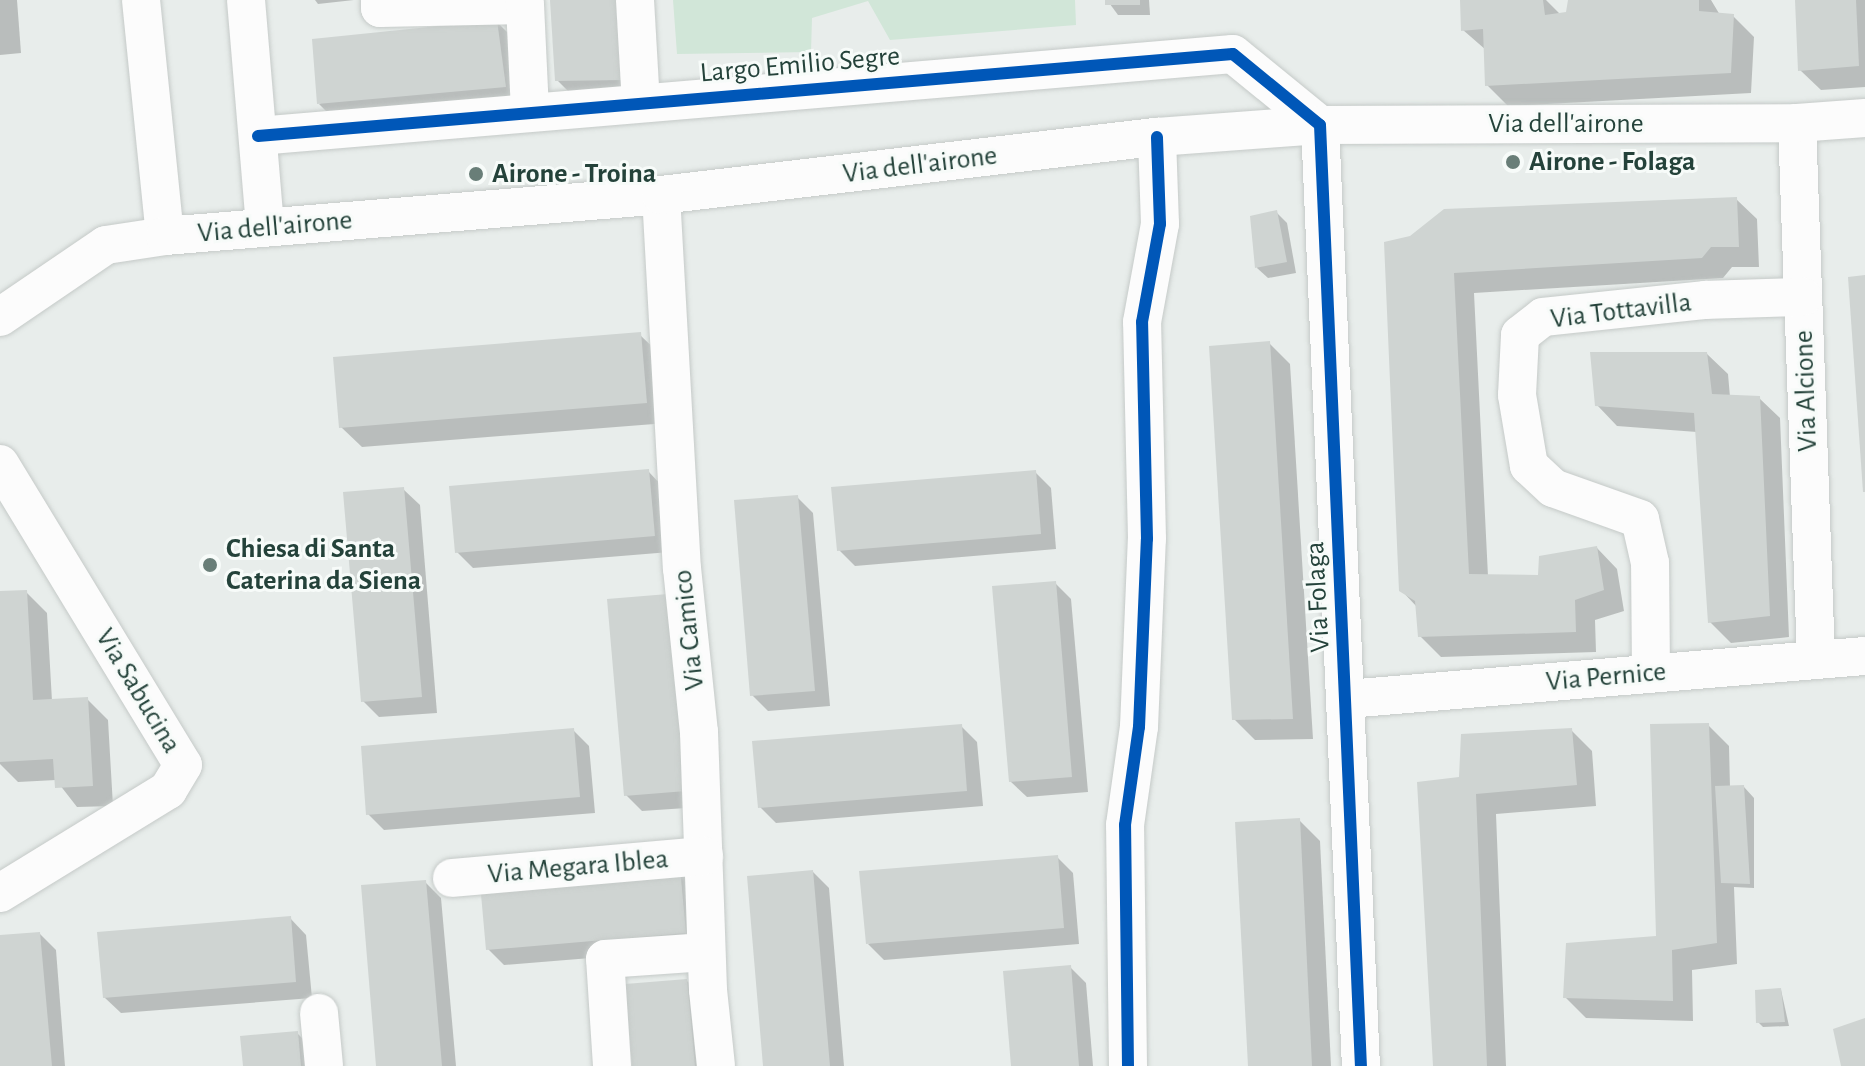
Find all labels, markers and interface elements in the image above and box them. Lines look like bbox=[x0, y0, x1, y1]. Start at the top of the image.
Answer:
street label: Largo Emilio Segre bbox=[699, 40, 901, 90]
street label: Via dell'airone bbox=[1488, 107, 1644, 141]
street label: Via dell'airone bbox=[841, 139, 999, 191]
place label: Airone - Folaga bbox=[1529, 145, 1695, 179]
marker: Airone - Folaga bbox=[1504, 153, 1522, 171]
place label: Airone - Troina bbox=[492, 157, 656, 191]
marker: Airone - Troina bbox=[467, 165, 485, 183]
street label: Via dell'airone bbox=[196, 203, 354, 251]
street label: Via Tottavilla bbox=[1549, 286, 1693, 336]
street label: Via Alcione bbox=[1787, 330, 1825, 452]
place label: Chiesa di Santa Caterina da Siena bbox=[226, 532, 421, 598]
street label: Via Folaga bbox=[1298, 541, 1338, 653]
marker: Chiesa di Santa Caterina da Siena bbox=[201, 556, 219, 574]
street label: Via Camico bbox=[666, 568, 712, 692]
street label: Via Sabucina bbox=[88, 623, 188, 759]
street label: Via Pernice bbox=[1545, 655, 1667, 699]
street label: Via Megara Iblea bbox=[486, 842, 670, 892]

